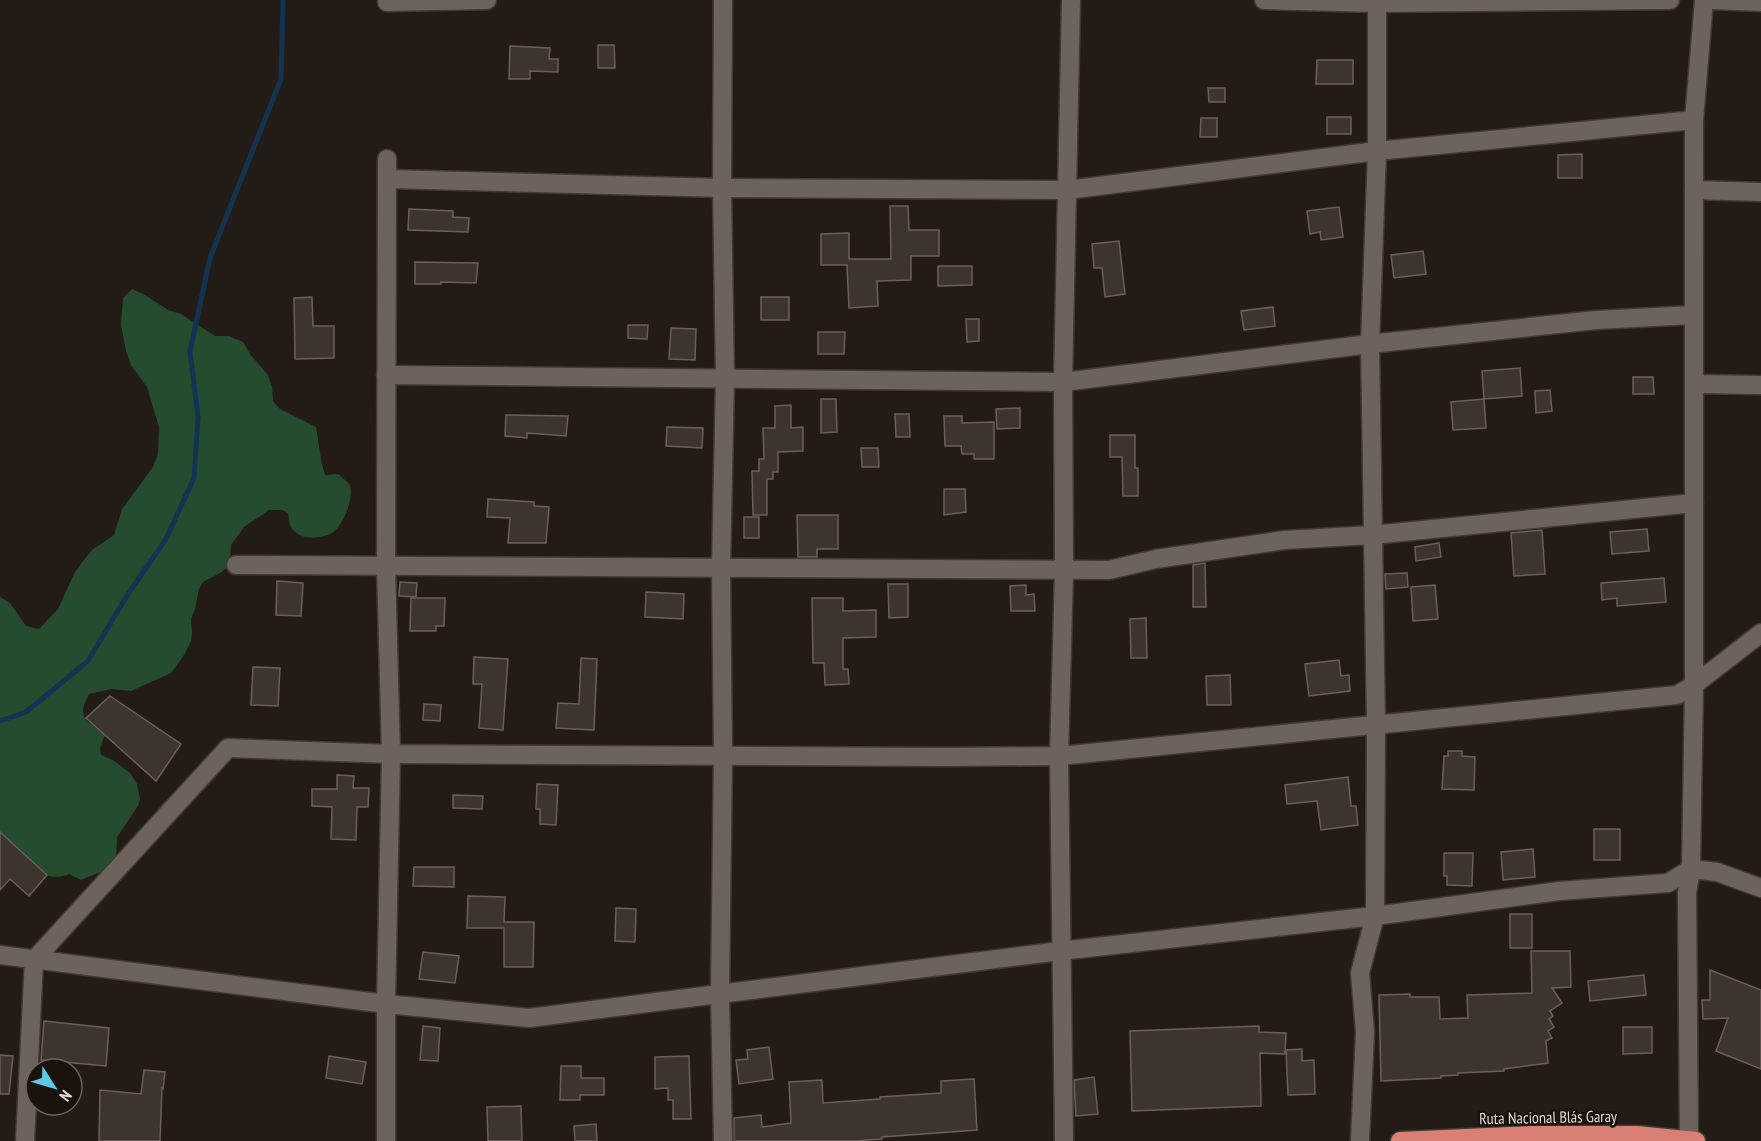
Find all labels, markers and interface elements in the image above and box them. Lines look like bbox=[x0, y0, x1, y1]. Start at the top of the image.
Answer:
north arrow bbox=[24, 1057, 84, 1117]
text: N bbox=[55, 1087, 77, 1105]
street label: Ruta Nacional Blás Garay bbox=[1479, 1106, 1617, 1128]

